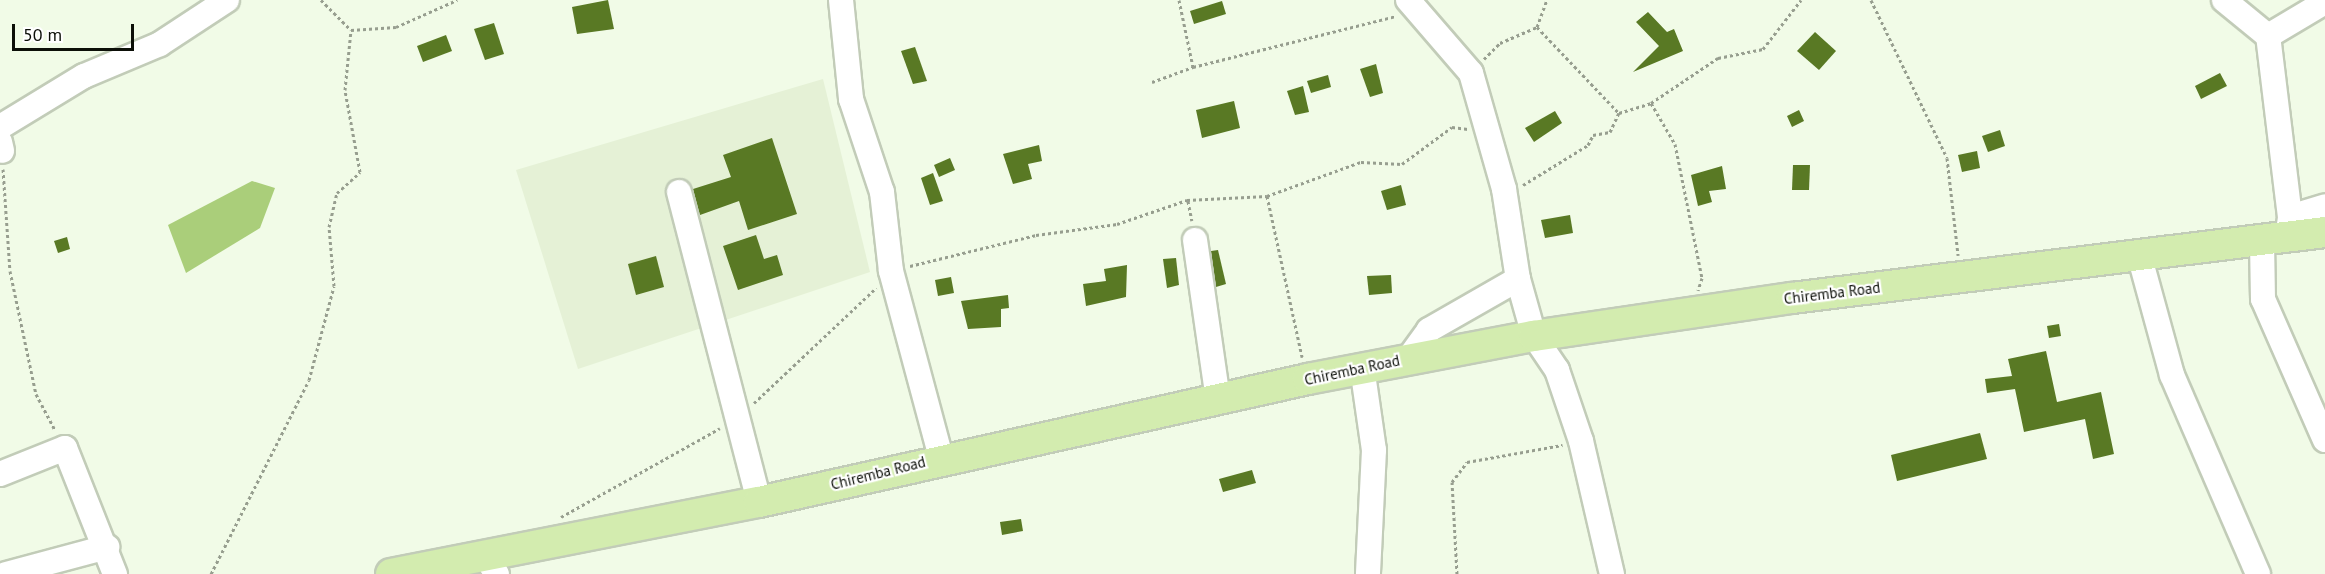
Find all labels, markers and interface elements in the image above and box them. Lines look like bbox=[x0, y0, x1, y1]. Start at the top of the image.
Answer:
scale bar bbox=[15, 12, 136, 50]
text: 50 m bbox=[23, 23, 62, 46]
street label: Chiremba Road bbox=[1783, 278, 1881, 308]
street label: Chiremba Road bbox=[1303, 351, 1401, 389]
street label: Chiremba Road bbox=[829, 453, 927, 493]

